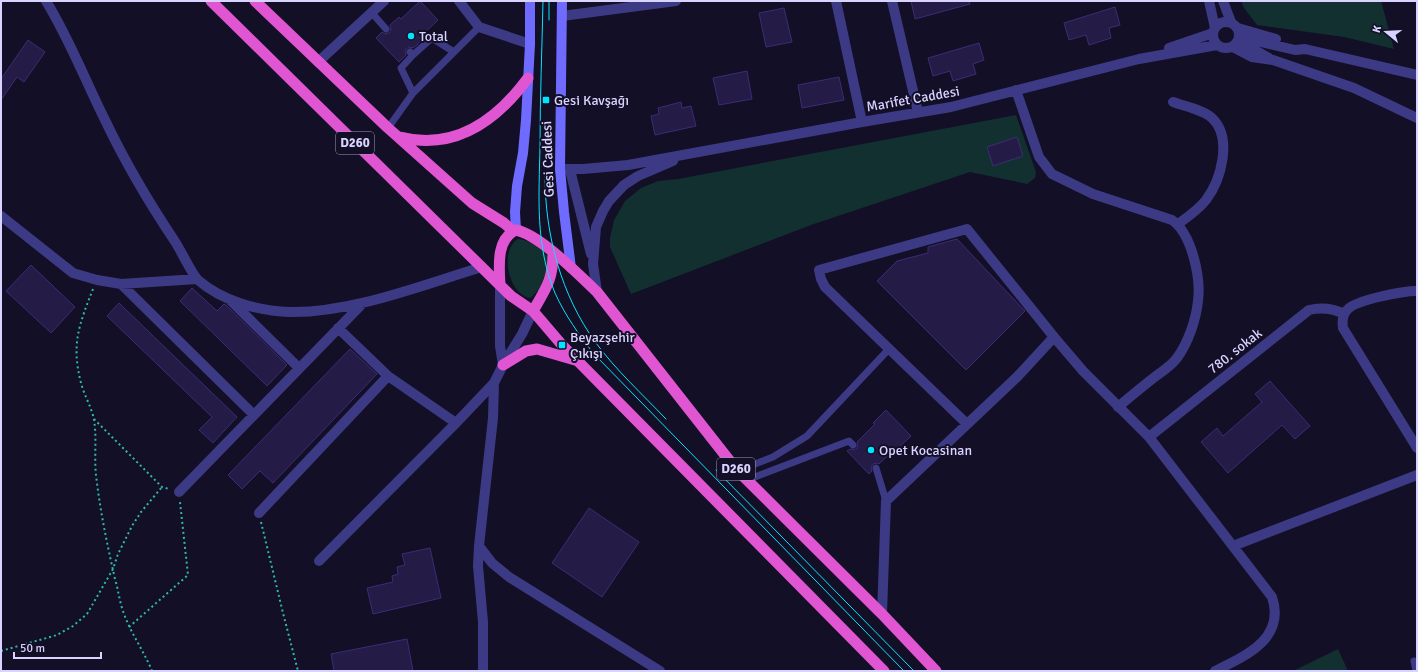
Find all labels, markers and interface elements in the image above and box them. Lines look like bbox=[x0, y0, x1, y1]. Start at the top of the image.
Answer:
north arrow bbox=[1366, 12, 1406, 52]
text: K bbox=[1370, 24, 1384, 34]
place label: Total bbox=[419, 28, 448, 45]
marker: Total bbox=[406, 31, 416, 41]
street label: Marifet Caddesi bbox=[865, 82, 961, 116]
place label: Gesi Kavşağı bbox=[554, 92, 629, 109]
marker: Gesi Kavşağı bbox=[541, 95, 551, 105]
street label: Gesi Caddesi bbox=[538, 121, 558, 197]
road number: D260 bbox=[336, 132, 374, 154]
street label: 780. sokak bbox=[1205, 325, 1265, 377]
place label: Beyazşehir Çıkışı bbox=[570, 329, 636, 362]
marker: Beyazşehir Çıkışı bbox=[557, 340, 567, 350]
place label: Opet Kocasinan bbox=[879, 442, 972, 459]
marker: Opet Kocasinan bbox=[866, 445, 876, 455]
road number: D260 bbox=[717, 458, 755, 480]
scale bar bbox=[14, 634, 101, 660]
text: 50 m bbox=[20, 641, 45, 656]

